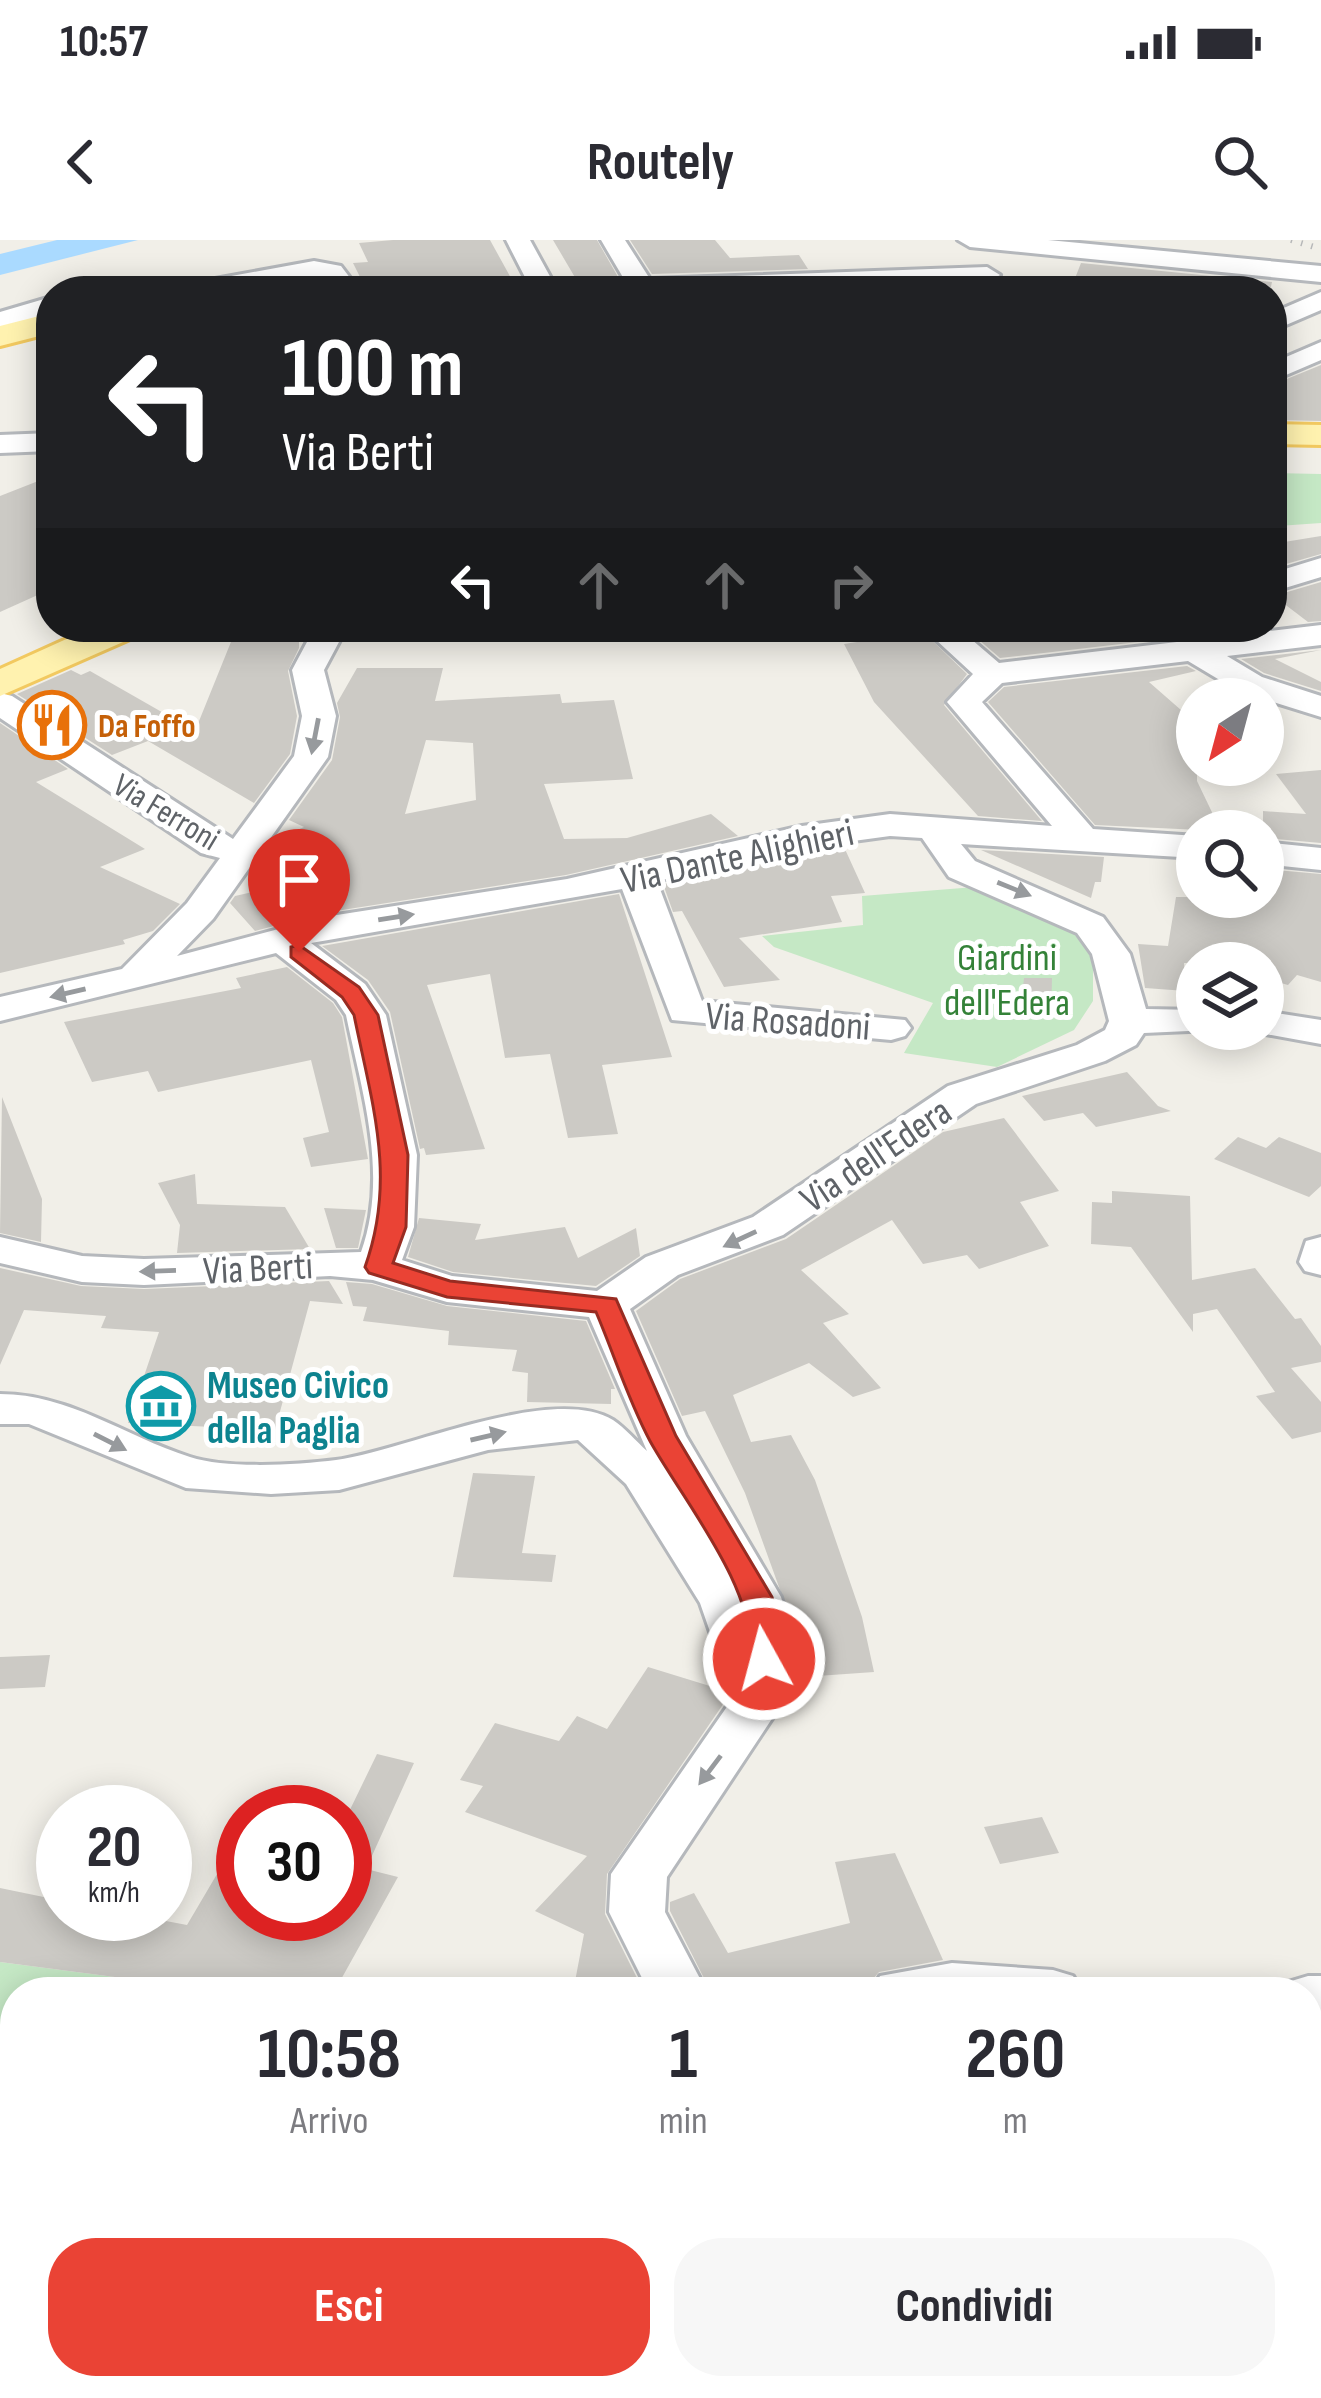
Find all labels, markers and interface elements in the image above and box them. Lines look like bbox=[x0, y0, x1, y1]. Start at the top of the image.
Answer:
text: 10:57 bbox=[60, 15, 148, 70]
icon: back bbox=[48, 129, 114, 195]
icon: search bbox=[1207, 129, 1273, 195]
text: Routely bbox=[587, 130, 734, 195]
text: 100 m bbox=[282, 319, 464, 420]
icon: left bbox=[84, 324, 240, 480]
text: Via Berti bbox=[282, 421, 434, 486]
icon: left bbox=[440, 552, 506, 618]
icon: ahead bbox=[566, 552, 632, 618]
icon: ahead bbox=[692, 552, 758, 618]
icon: right bbox=[818, 552, 884, 618]
north arrow bbox=[1176, 678, 1284, 786]
map controls bbox=[1176, 678, 1284, 1050]
restaurant icon: Da Foffo bbox=[17, 690, 87, 760]
place label: Da Foffo bbox=[98, 707, 196, 747]
one-way arrow bbox=[305, 718, 324, 755]
street label: Via Ferroni bbox=[106, 766, 226, 860]
street label: Via Dante Alighieri bbox=[617, 810, 858, 905]
button: search bbox=[1176, 810, 1284, 918]
pin bbox=[248, 829, 350, 952]
icon: arrive bbox=[266, 847, 332, 913]
one-way arrow bbox=[997, 881, 1033, 900]
one-way arrow bbox=[378, 907, 415, 926]
park label: Giardini dell'Edera bbox=[944, 935, 1070, 1027]
button: layers bbox=[1176, 942, 1284, 1050]
one-way arrow bbox=[49, 984, 86, 1003]
street label: Via Rosadoni bbox=[704, 993, 872, 1052]
street label: Via dell'Edera bbox=[792, 1089, 961, 1224]
one-way arrow bbox=[722, 1229, 757, 1249]
street label: Via Berti bbox=[202, 1243, 314, 1296]
one-way arrow bbox=[138, 1262, 176, 1281]
place label: Museo Civico della Paglia bbox=[207, 1363, 389, 1455]
museum icon: Museo Civico della Paglia bbox=[126, 1371, 196, 1441]
one-way arrow bbox=[470, 1426, 507, 1445]
one-way arrow bbox=[93, 1431, 127, 1451]
position arrow bbox=[701, 1596, 827, 1722]
one-way arrow bbox=[699, 1754, 723, 1786]
speed limit sign: 30 bbox=[216, 1785, 372, 1941]
text: 20 bbox=[87, 1812, 141, 1884]
text: km/h bbox=[88, 1875, 140, 1911]
text: 10:58 bbox=[258, 2012, 401, 2099]
text: 1 bbox=[669, 2012, 697, 2099]
text: 260 bbox=[965, 2012, 1065, 2099]
text: Arrivo bbox=[290, 2098, 368, 2145]
text: min bbox=[659, 2098, 708, 2145]
text: m bbox=[1003, 2098, 1028, 2145]
button: Esci bbox=[48, 2238, 650, 2376]
button: Condividi bbox=[674, 2238, 1275, 2376]

